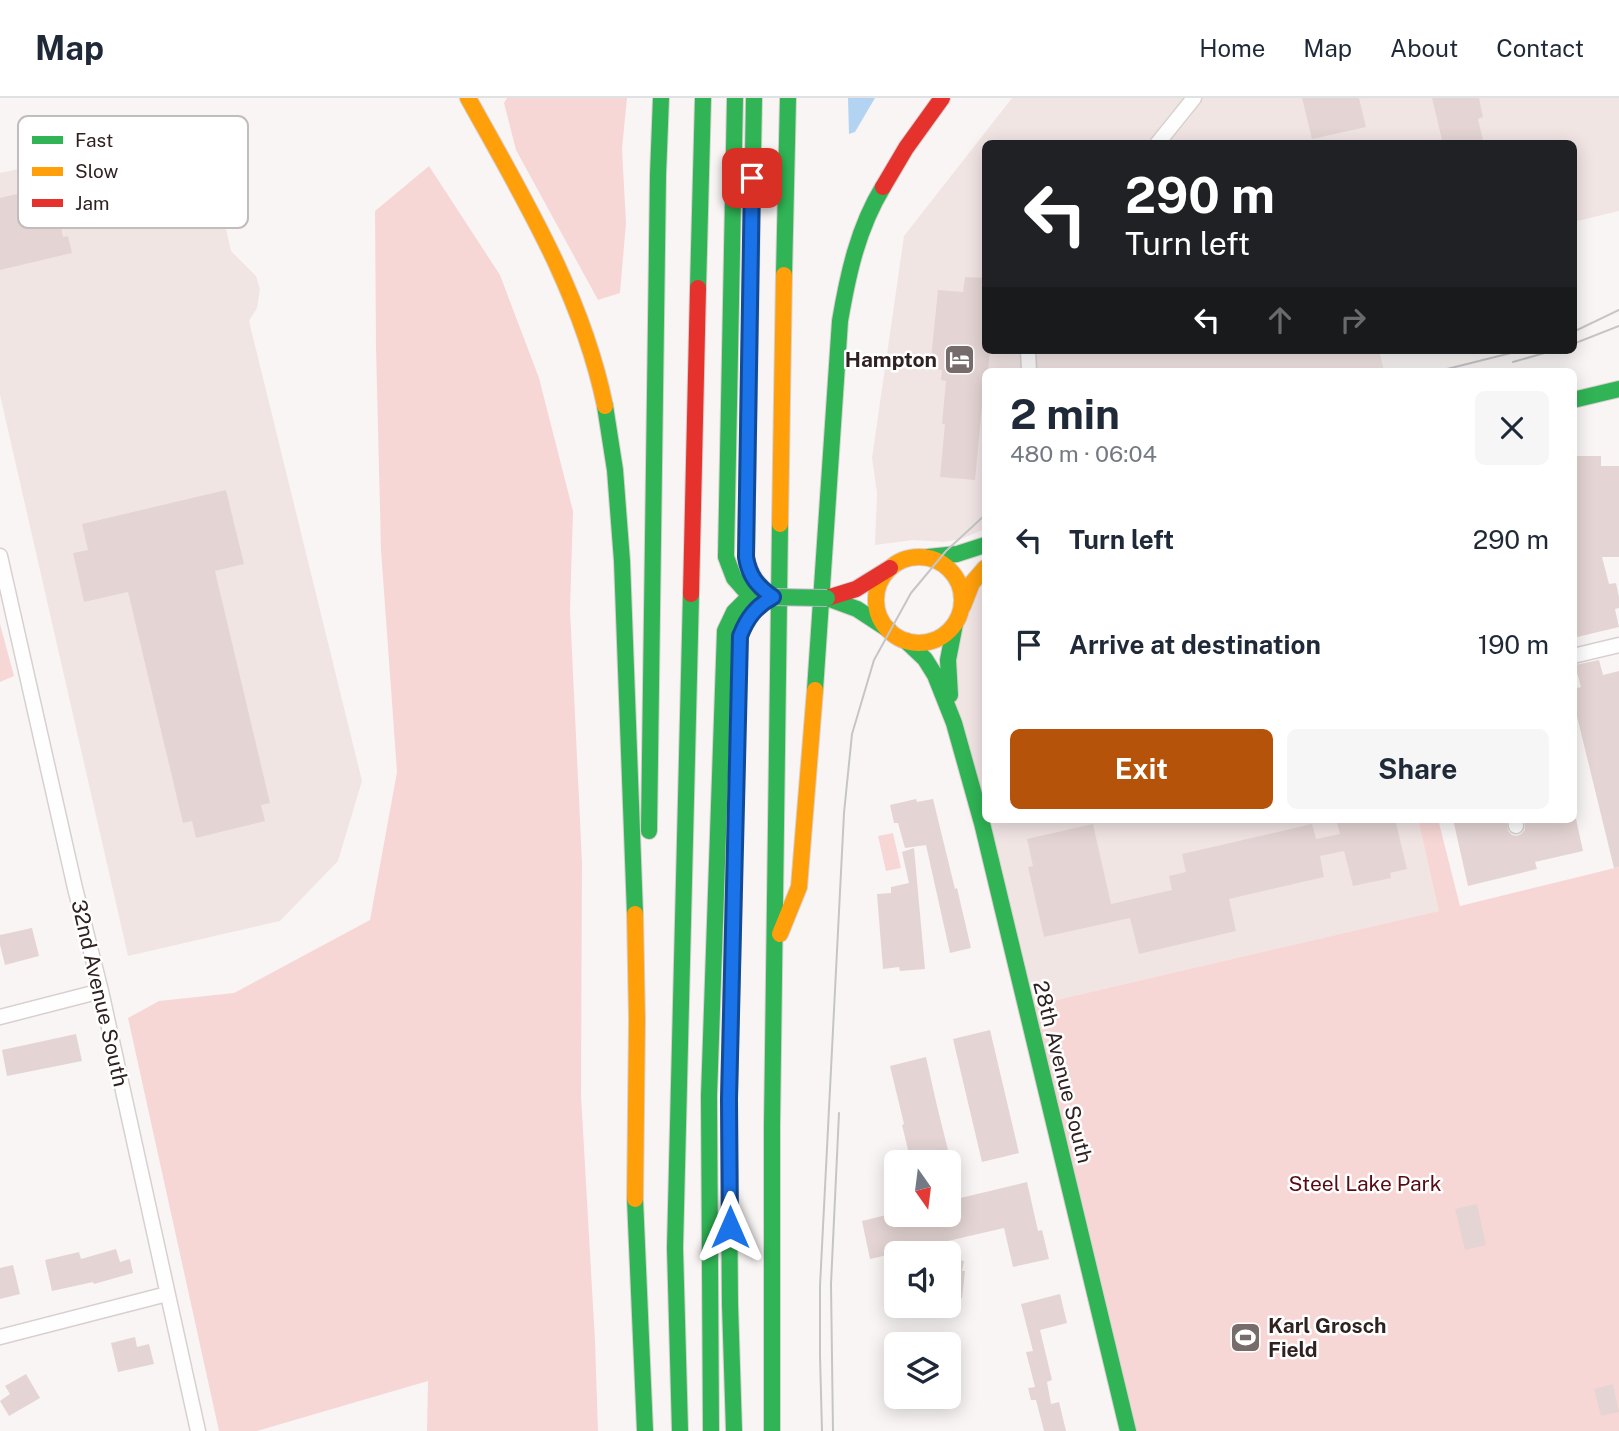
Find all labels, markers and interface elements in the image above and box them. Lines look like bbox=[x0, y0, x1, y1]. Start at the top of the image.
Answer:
text: Map bbox=[35, 29, 104, 67]
text: Home bbox=[1199, 34, 1265, 62]
text: Map bbox=[1303, 34, 1352, 62]
text: About bbox=[1390, 34, 1458, 62]
text: Contact bbox=[1496, 34, 1584, 62]
legend bbox=[18, 116, 248, 228]
text: Fast bbox=[75, 129, 113, 151]
pin bbox=[722, 148, 782, 208]
icon: arrive bbox=[733, 159, 771, 197]
text: Slow bbox=[75, 160, 119, 182]
text: 290 m bbox=[1125, 166, 1275, 224]
icon: left bbox=[1010, 168, 1101, 259]
text: Jam bbox=[75, 192, 109, 214]
text: Turn left bbox=[1125, 225, 1250, 262]
icon: left bbox=[1188, 301, 1226, 339]
icon: ahead bbox=[1261, 301, 1299, 339]
icon: right bbox=[1334, 301, 1372, 339]
hotel icon: Hampton bbox=[943, 342, 977, 376]
place label: Hampton bbox=[845, 347, 937, 372]
text: 2 min bbox=[1010, 389, 1120, 438]
button: close bbox=[1475, 391, 1549, 465]
text: 480 m · 06:04 bbox=[1010, 440, 1157, 467]
icon: left bbox=[1010, 521, 1048, 559]
text: Turn left bbox=[1069, 524, 1174, 555]
text: 290 m bbox=[1473, 524, 1549, 555]
icon: arrive bbox=[1010, 626, 1048, 664]
text: Arrive at destination bbox=[1069, 629, 1321, 660]
text: 190 m bbox=[1478, 629, 1549, 660]
button: Exit bbox=[1010, 729, 1273, 809]
button: Share bbox=[1287, 729, 1549, 809]
street label: 32nd Avenue South bbox=[66, 897, 134, 1089]
street label: 28th Avenue South bbox=[1028, 978, 1098, 1166]
north arrow bbox=[884, 1150, 961, 1227]
map controls bbox=[884, 1150, 961, 1409]
park label: Steel Lake Park bbox=[1288, 1171, 1442, 1196]
position arrow bbox=[693, 1190, 767, 1264]
button: sound bbox=[884, 1241, 961, 1318]
place label: Karl Grosch Field bbox=[1268, 1313, 1387, 1362]
sports icon: Karl Grosch Field bbox=[1228, 1320, 1262, 1354]
button: layers bbox=[884, 1332, 961, 1409]

